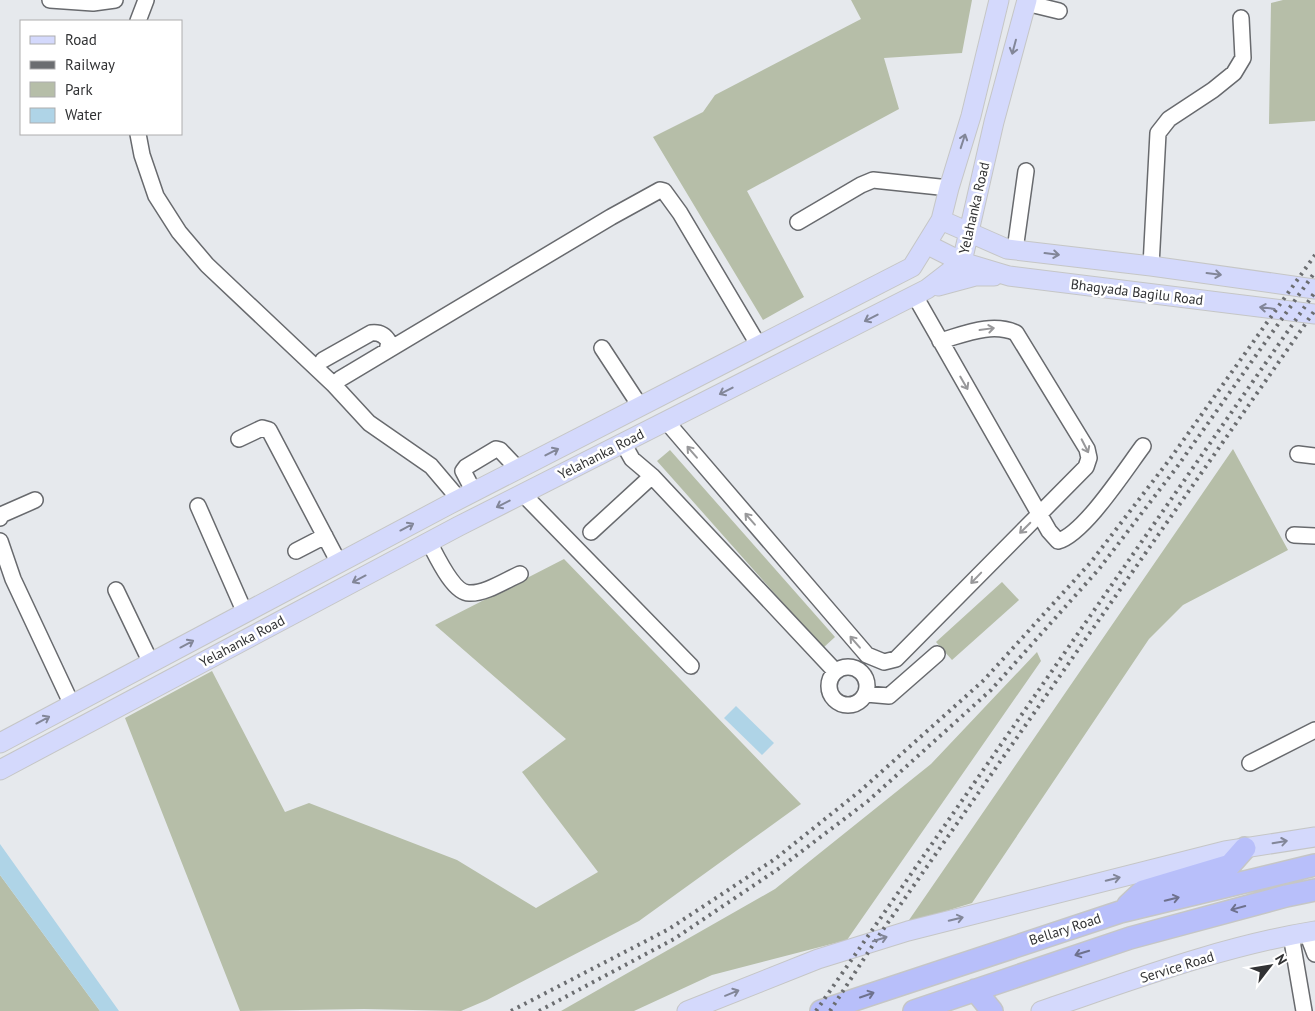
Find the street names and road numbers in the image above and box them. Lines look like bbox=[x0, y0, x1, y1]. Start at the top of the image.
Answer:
street label: Yelahanka Road bbox=[955, 160, 993, 256]
street label: Bhagyada Bagilu Road bbox=[1070, 275, 1204, 309]
street label: Yelahanka Road bbox=[555, 425, 647, 483]
street label: Yelahanka Road bbox=[196, 611, 288, 671]
street label: Bellary Road bbox=[1027, 909, 1103, 949]
street label: Service Road bbox=[1138, 947, 1216, 987]

